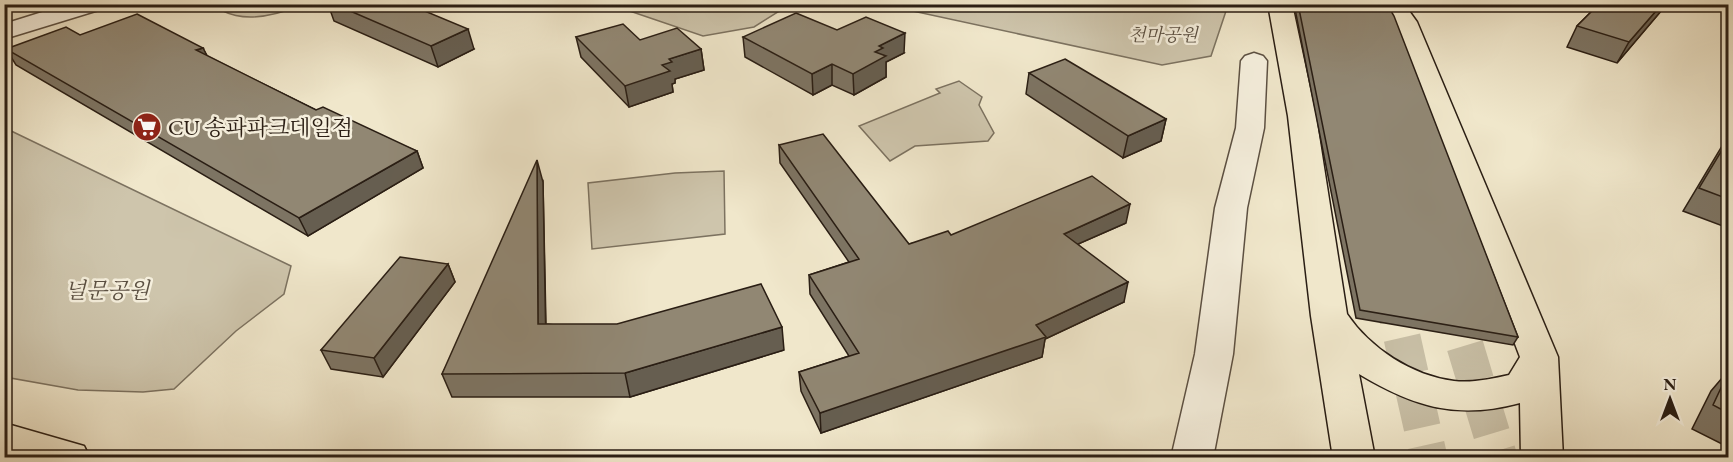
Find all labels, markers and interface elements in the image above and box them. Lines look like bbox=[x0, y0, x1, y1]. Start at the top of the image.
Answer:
park label: 천마공원 bbox=[1128, 23, 1199, 46]
supermarket icon: CU 송파파크데일점 bbox=[131, 111, 163, 143]
place label: CU 송파파크데일점 bbox=[168, 113, 353, 142]
park label: 널문공원 bbox=[64, 276, 151, 305]
north arrow bbox=[1640, 369, 1700, 429]
text: N bbox=[1664, 374, 1677, 395]

